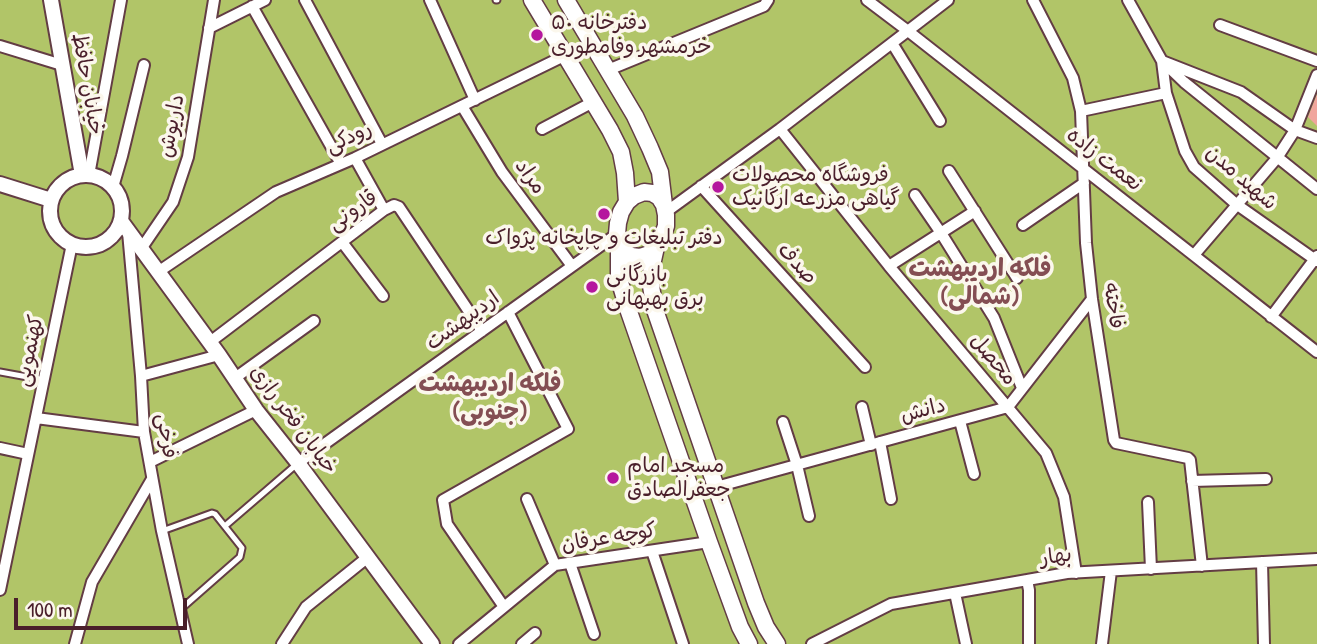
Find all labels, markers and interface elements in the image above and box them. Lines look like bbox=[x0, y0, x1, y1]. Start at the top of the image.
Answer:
place label: دفترخانه ۵۰ خرمشهر وفامطوری bbox=[551, 10, 712, 60]
marker: دفترخانه ۵۰ خرمشهر وفامطوری bbox=[529, 27, 545, 43]
street label: خیابان حافظ bbox=[66, 31, 108, 137]
street label: داریوش bbox=[154, 92, 190, 160]
street label: رودکی bbox=[322, 116, 376, 160]
street label: نعمت زاده bbox=[1061, 123, 1147, 197]
street label: شهید مدن bbox=[1200, 140, 1282, 216]
street label: مراد bbox=[509, 155, 551, 199]
place label: فروشگاه محصولات گیاهی مزرعه ارگانیک bbox=[732, 162, 900, 212]
marker: فروشگاه محصولات گیاهی مزرعه ارگانیک bbox=[710, 179, 726, 195]
street label: قارونی bbox=[323, 185, 383, 237]
marker: دفتر تبلیغات و چاپخانه پژواک bbox=[596, 206, 612, 222]
place label: دفتر تبلیغات و چاپخانه پژواک bbox=[485, 225, 723, 251]
street label: صدف bbox=[772, 238, 822, 290]
district label: فلکه اردیبهشت (شمالی) bbox=[909, 256, 1051, 312]
place label: بازرگانی برق بهبهانی bbox=[606, 262, 704, 312]
marker: بازرگانی برق بهبهانی bbox=[584, 279, 600, 295]
street label: فاخته bbox=[1097, 281, 1129, 331]
street label: اردیبهشت bbox=[421, 286, 505, 356]
street label: کهنمویی bbox=[10, 313, 50, 389]
street label: محصل bbox=[964, 329, 1022, 391]
street label: خیابان فخر رازی bbox=[244, 361, 342, 479]
district label: فلکه اردیبهشت (جنوبی) bbox=[419, 371, 561, 427]
street label: دانش bbox=[898, 393, 948, 429]
street label: فرخی bbox=[150, 412, 182, 460]
place label: مسجد امام جعفرالصادق bbox=[627, 453, 731, 503]
marker: مسجد امام جعفرالصادق bbox=[605, 470, 621, 486]
street label: کوچه عرفان bbox=[560, 518, 658, 558]
street label: بهار bbox=[1038, 542, 1074, 572]
scale bar bbox=[18, 584, 191, 628]
text: 100 m bbox=[27, 595, 73, 624]

